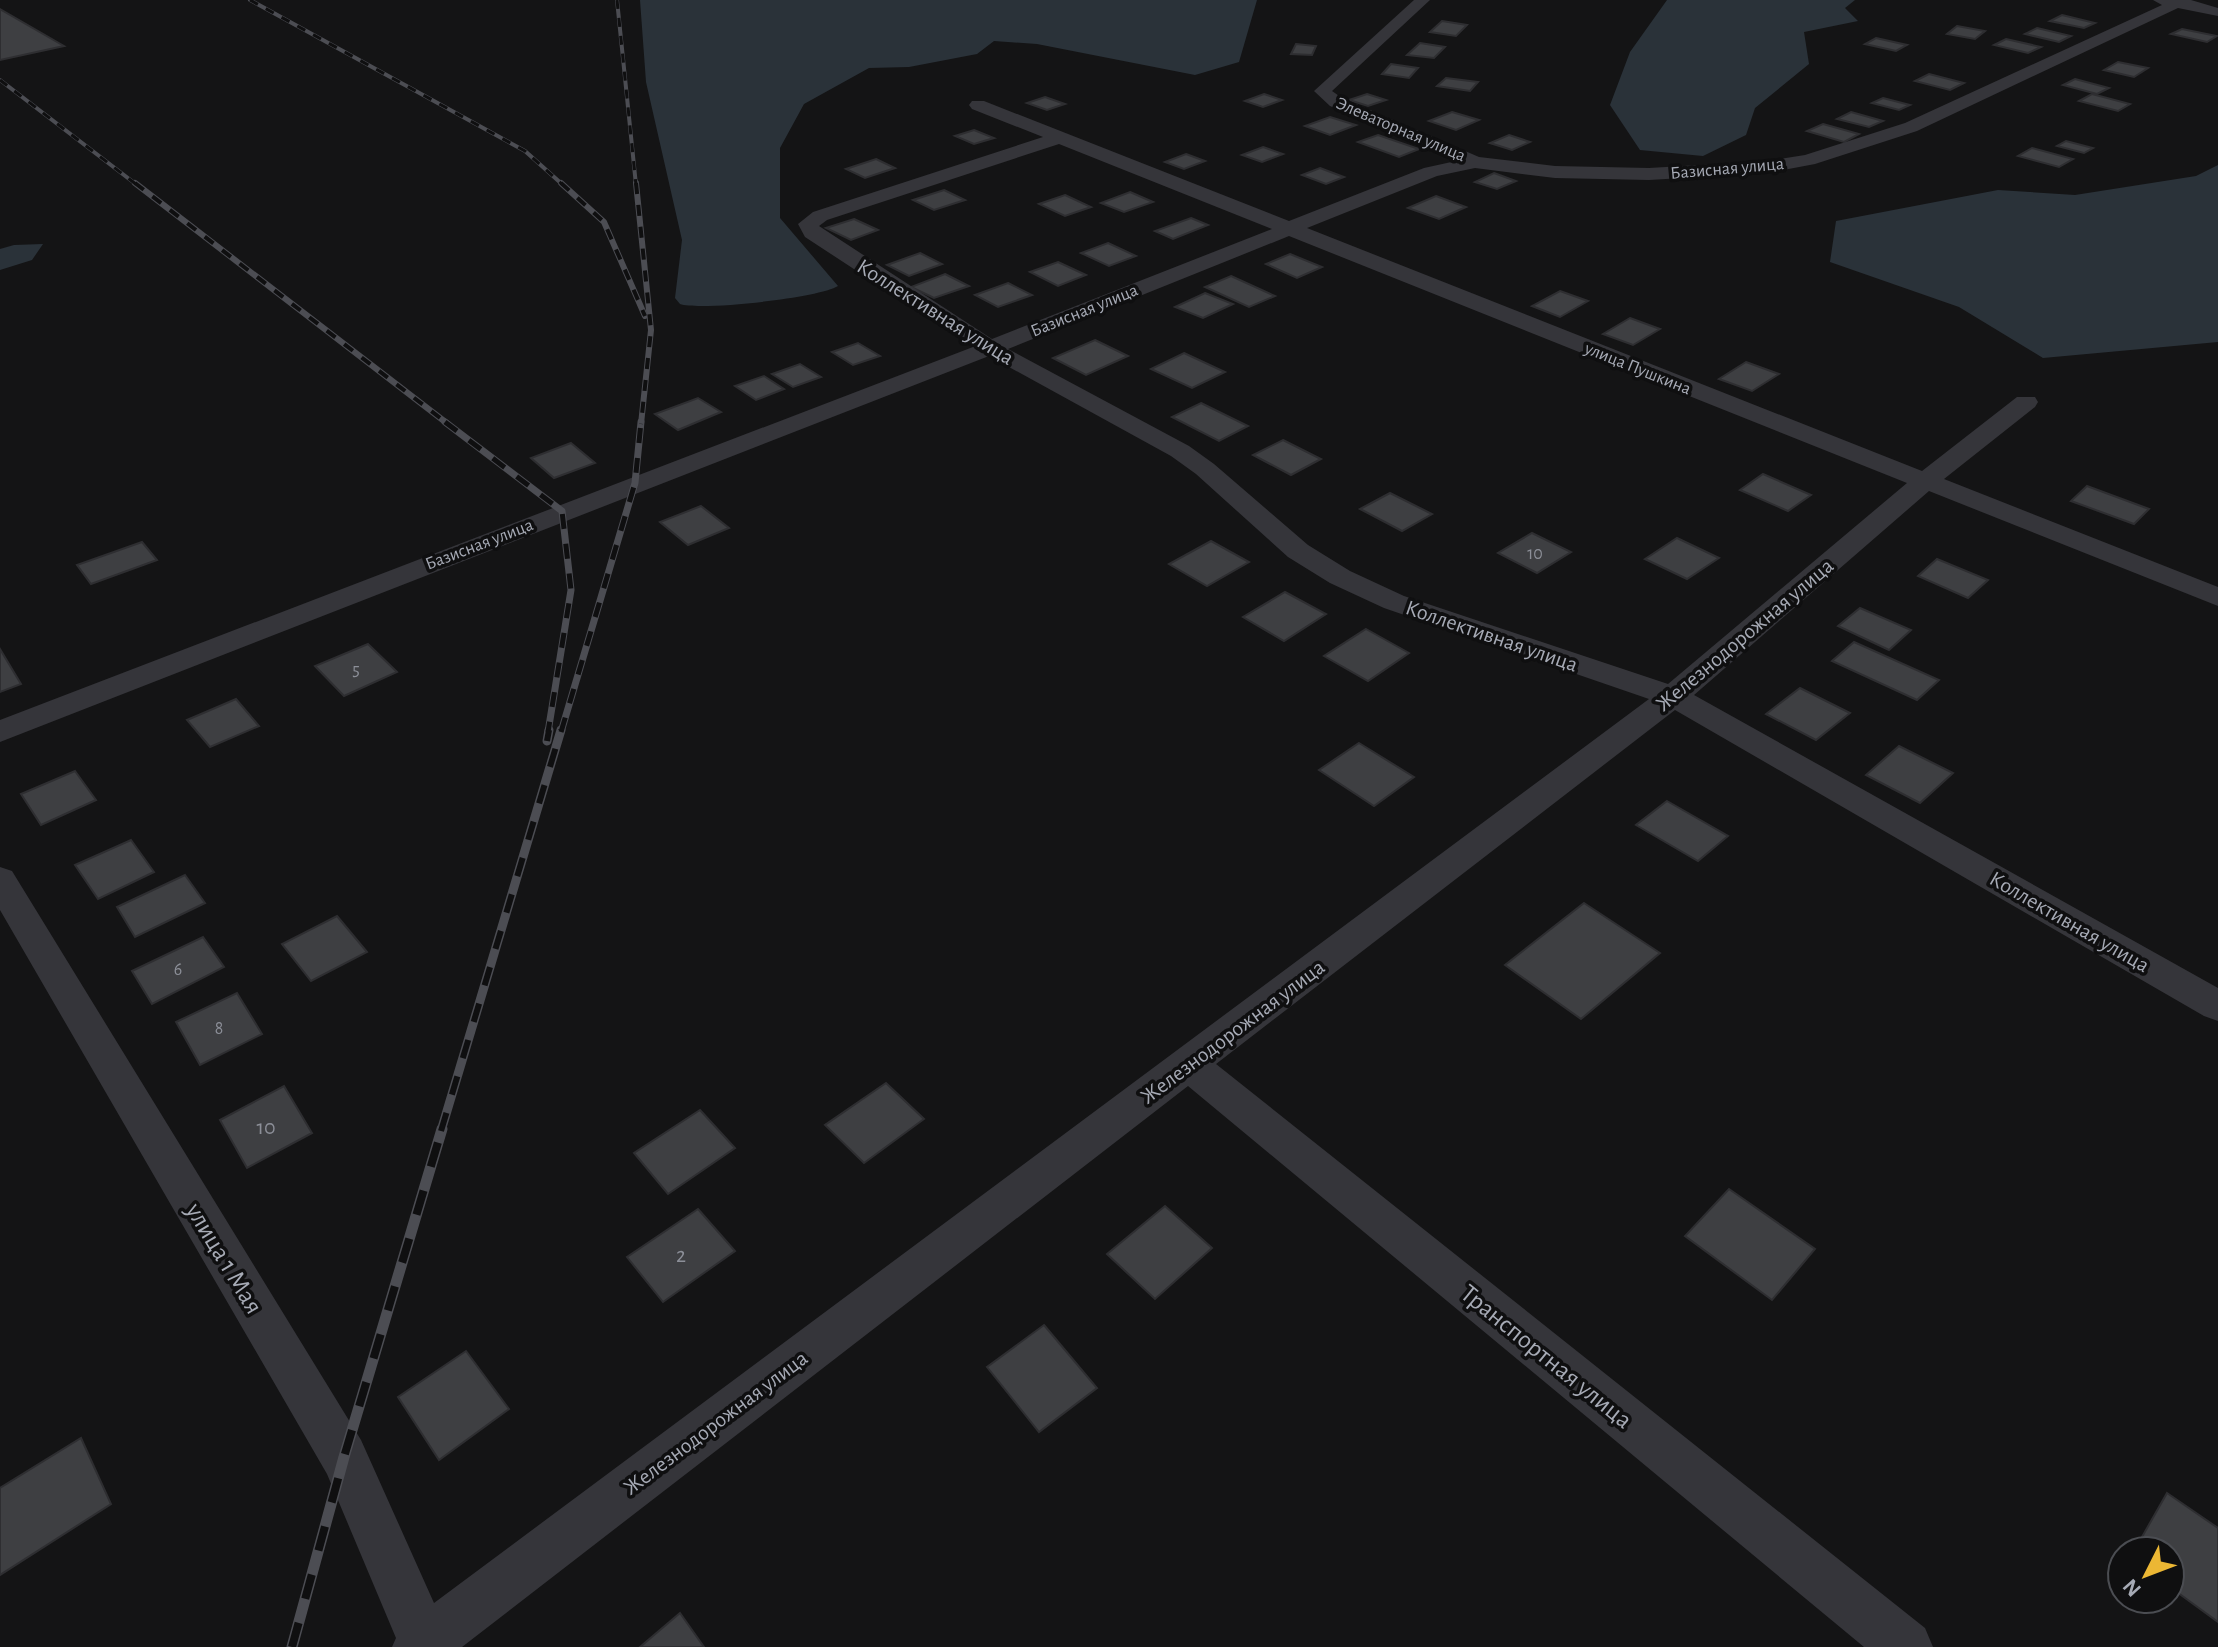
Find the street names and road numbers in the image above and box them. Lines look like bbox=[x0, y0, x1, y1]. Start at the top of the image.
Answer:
street label: Элеваторная улица bbox=[1333, 94, 1468, 165]
street label: Базисная улица bbox=[1670, 155, 1785, 183]
street label: Коллективная улица bbox=[853, 255, 1018, 369]
street label: Базисная улица bbox=[1028, 281, 1141, 341]
street label: улица Пушкина bbox=[1581, 339, 1693, 398]
street label: Базисная улица bbox=[423, 516, 536, 574]
street label: Железнодорожная улица bbox=[1652, 554, 1838, 715]
street label: Коллективная улица bbox=[1403, 596, 1581, 676]
street label: Коллективная улица bbox=[1986, 867, 2153, 977]
street label: Железнодорожная улица bbox=[1136, 956, 1329, 1108]
street label: улица 1 Мая bbox=[180, 1198, 267, 1318]
street label: Транспортная улица bbox=[1456, 1280, 1637, 1434]
street label: Железнодорожная улица bbox=[619, 1347, 812, 1499]

